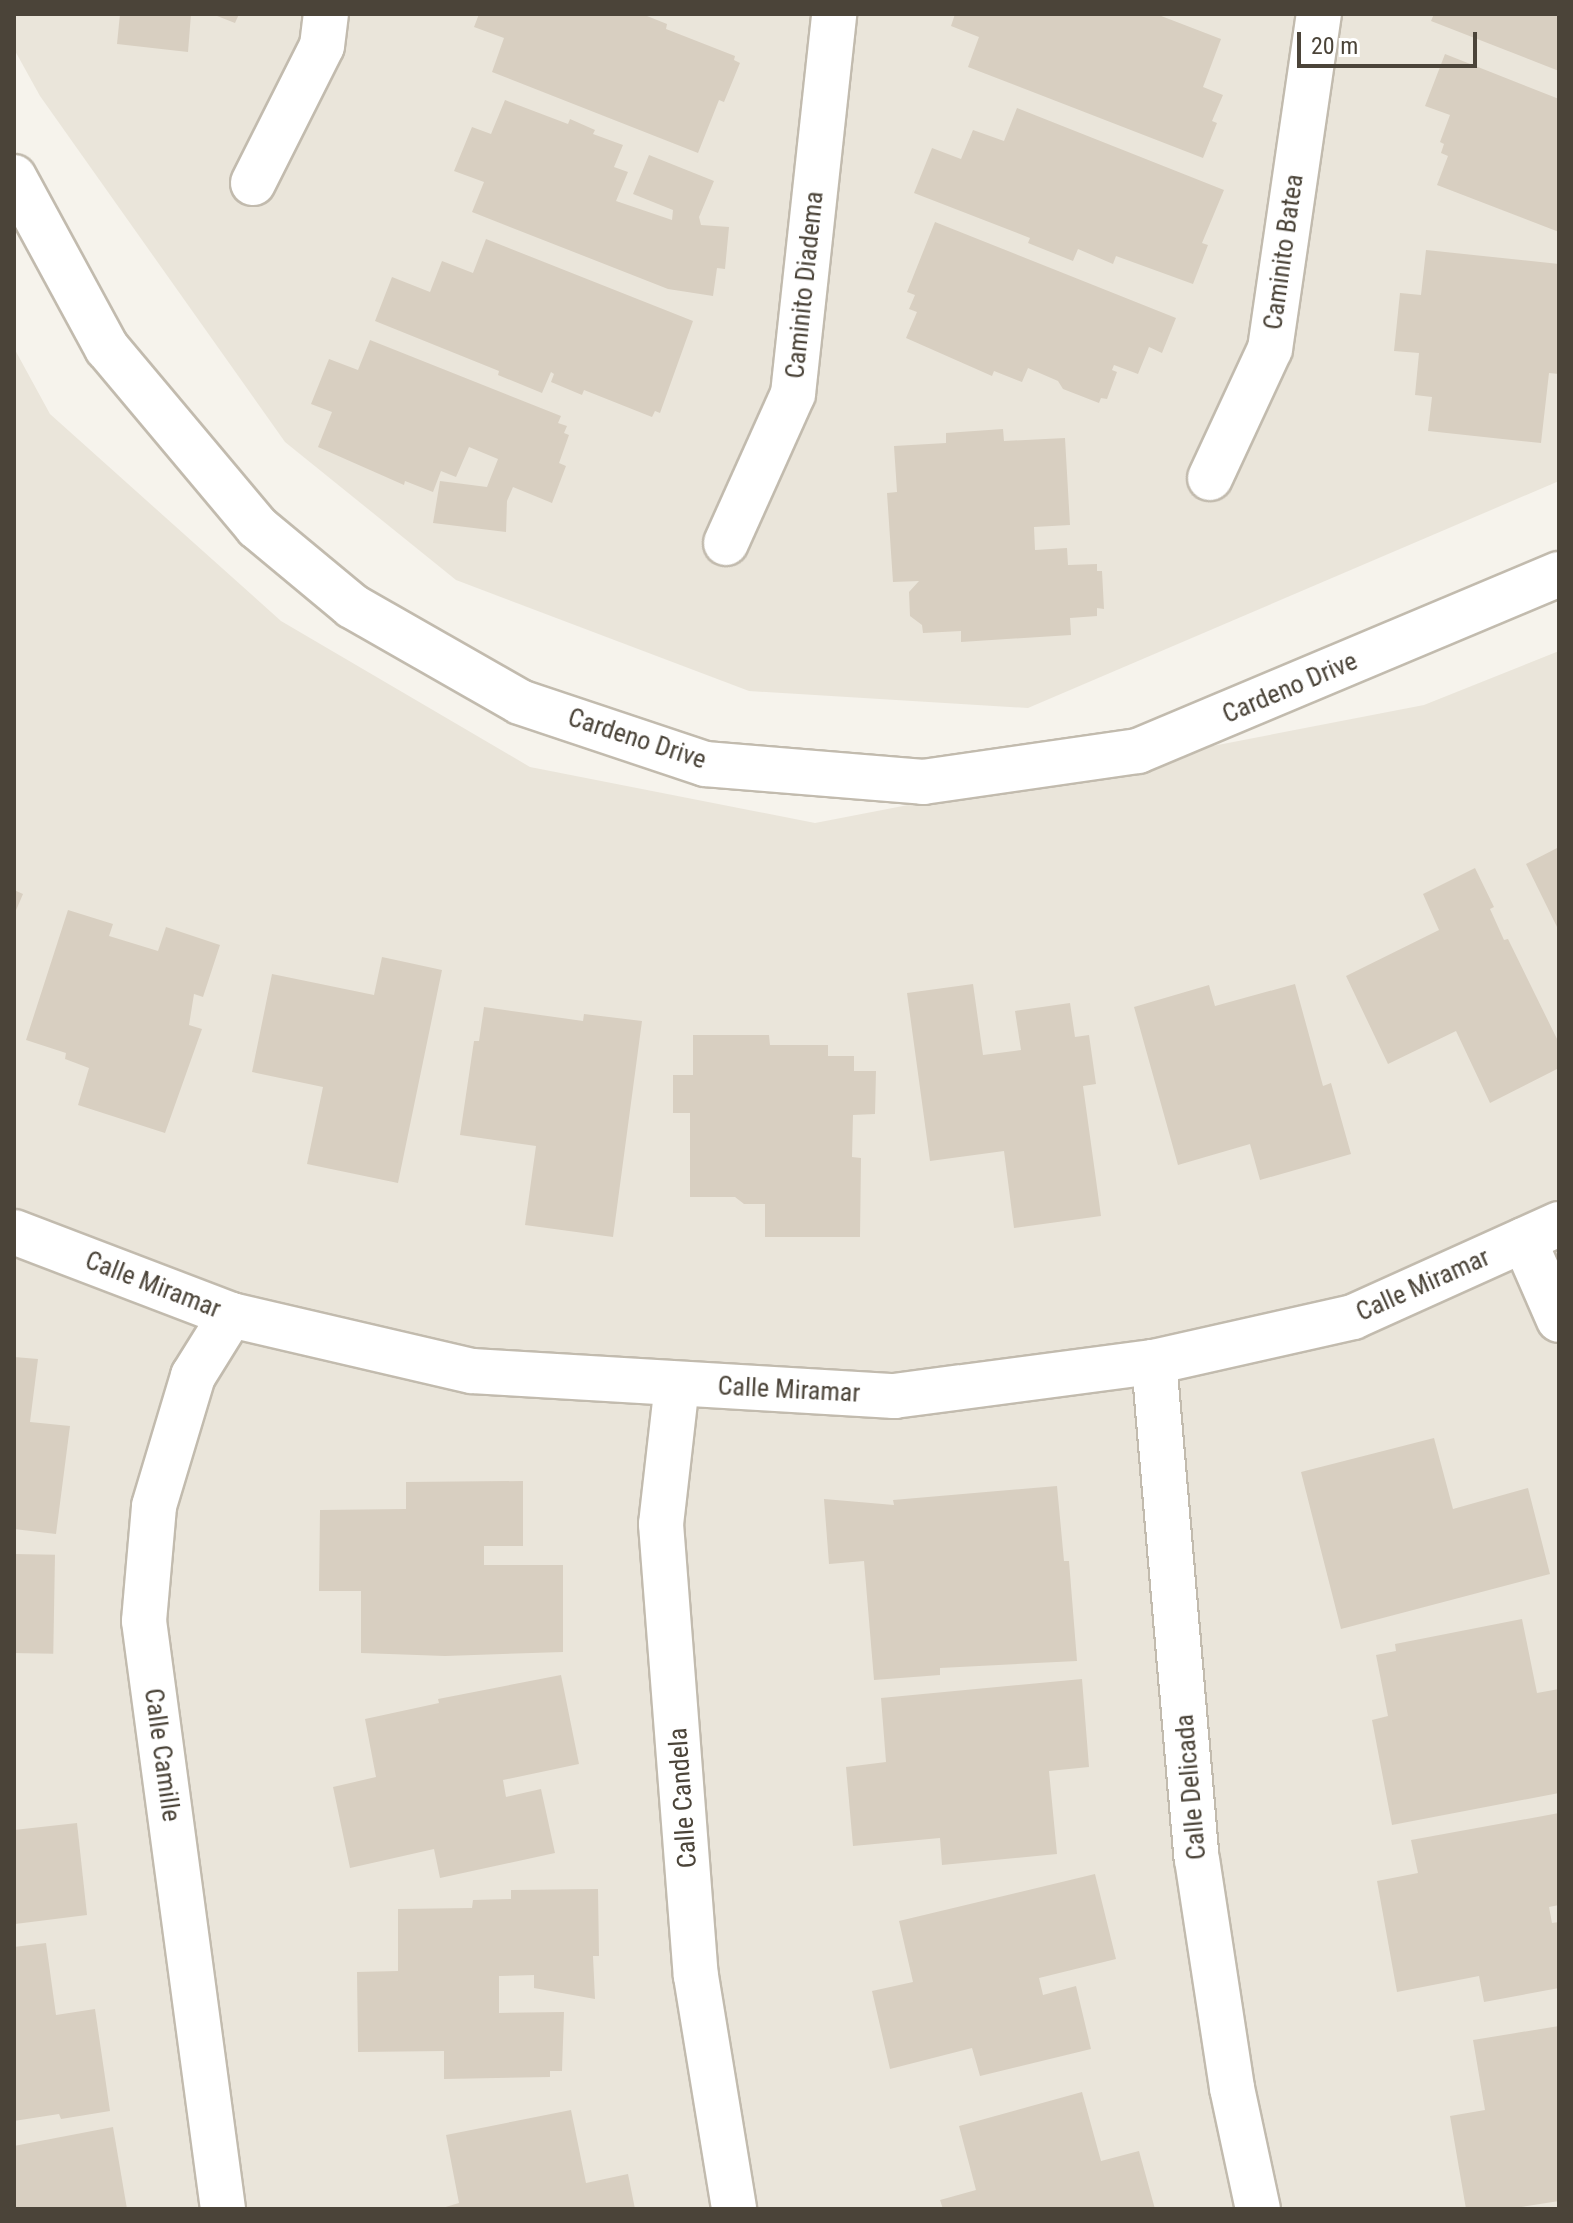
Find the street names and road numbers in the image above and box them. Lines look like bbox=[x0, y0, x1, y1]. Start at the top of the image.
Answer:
street label: Caminito Batea bbox=[1258, 172, 1310, 332]
street label: Caminito Diadema bbox=[780, 190, 830, 380]
street label: Cardeno Drive bbox=[1218, 646, 1362, 730]
street label: Cardeno Drive bbox=[564, 702, 710, 776]
street label: Calle Miramar bbox=[1351, 1242, 1495, 1328]
street label: Calle Miramar bbox=[81, 1245, 225, 1325]
street label: Calle Miramar bbox=[717, 1371, 861, 1409]
street label: Calle Camille bbox=[137, 1686, 187, 1824]
street label: Calle Delicada bbox=[1169, 1713, 1213, 1861]
street label: Calle Candela bbox=[663, 1727, 703, 1869]

